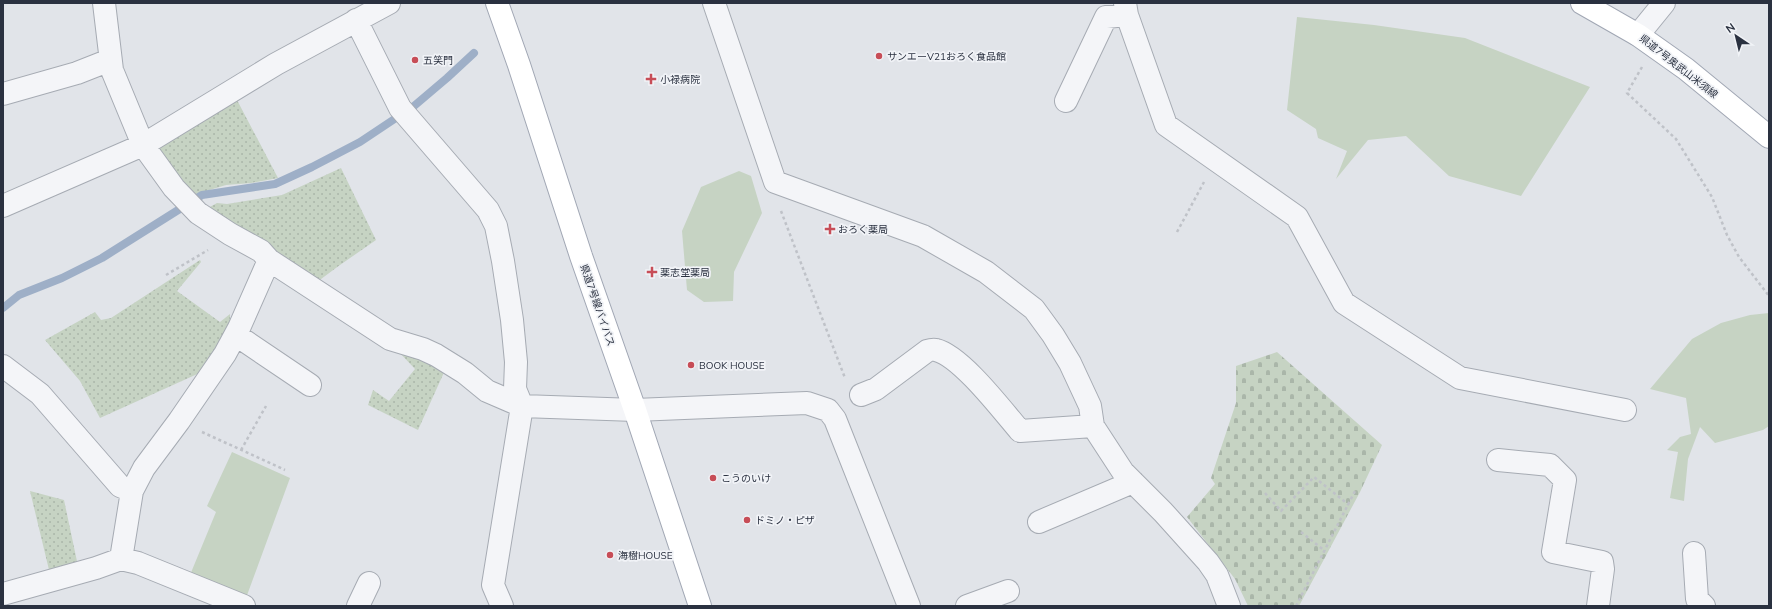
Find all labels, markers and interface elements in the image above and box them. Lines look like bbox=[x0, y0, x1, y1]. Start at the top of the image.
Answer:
north arrow bbox=[1716, 16, 1756, 56]
text: N bbox=[1723, 20, 1738, 37]
street label: 県道7号奥武山米須線 bbox=[1636, 32, 1721, 102]
place label: サンエーV21おろく食品館 bbox=[887, 50, 1006, 64]
marker: サンエーV21おろく食品館 bbox=[874, 51, 884, 61]
place label: 五笑門 bbox=[423, 54, 453, 68]
marker: 五笑門 bbox=[410, 55, 420, 65]
marker: 小禄病院 bbox=[645, 73, 657, 85]
place label: 小禄病院 bbox=[660, 73, 700, 87]
place label: おろく薬局 bbox=[838, 223, 888, 237]
marker: おろく薬局 bbox=[825, 224, 835, 234]
street label: 県道7号線バイパス bbox=[576, 262, 618, 348]
place label: 薬志堂薬局 bbox=[660, 266, 710, 280]
marker: 薬志堂薬局 bbox=[647, 267, 657, 277]
place label: BOOK HOUSE bbox=[699, 359, 765, 373]
marker: BOOK HOUSE bbox=[686, 360, 696, 370]
place label: こうのいけ bbox=[721, 472, 771, 486]
marker: こうのいけ bbox=[708, 473, 718, 483]
place label: ドミノ・ピザ bbox=[755, 514, 815, 528]
marker: ドミノ・ピザ bbox=[742, 515, 752, 525]
place label: 海樹HOUSE bbox=[618, 549, 673, 563]
marker: 海樹HOUSE bbox=[605, 550, 615, 560]

